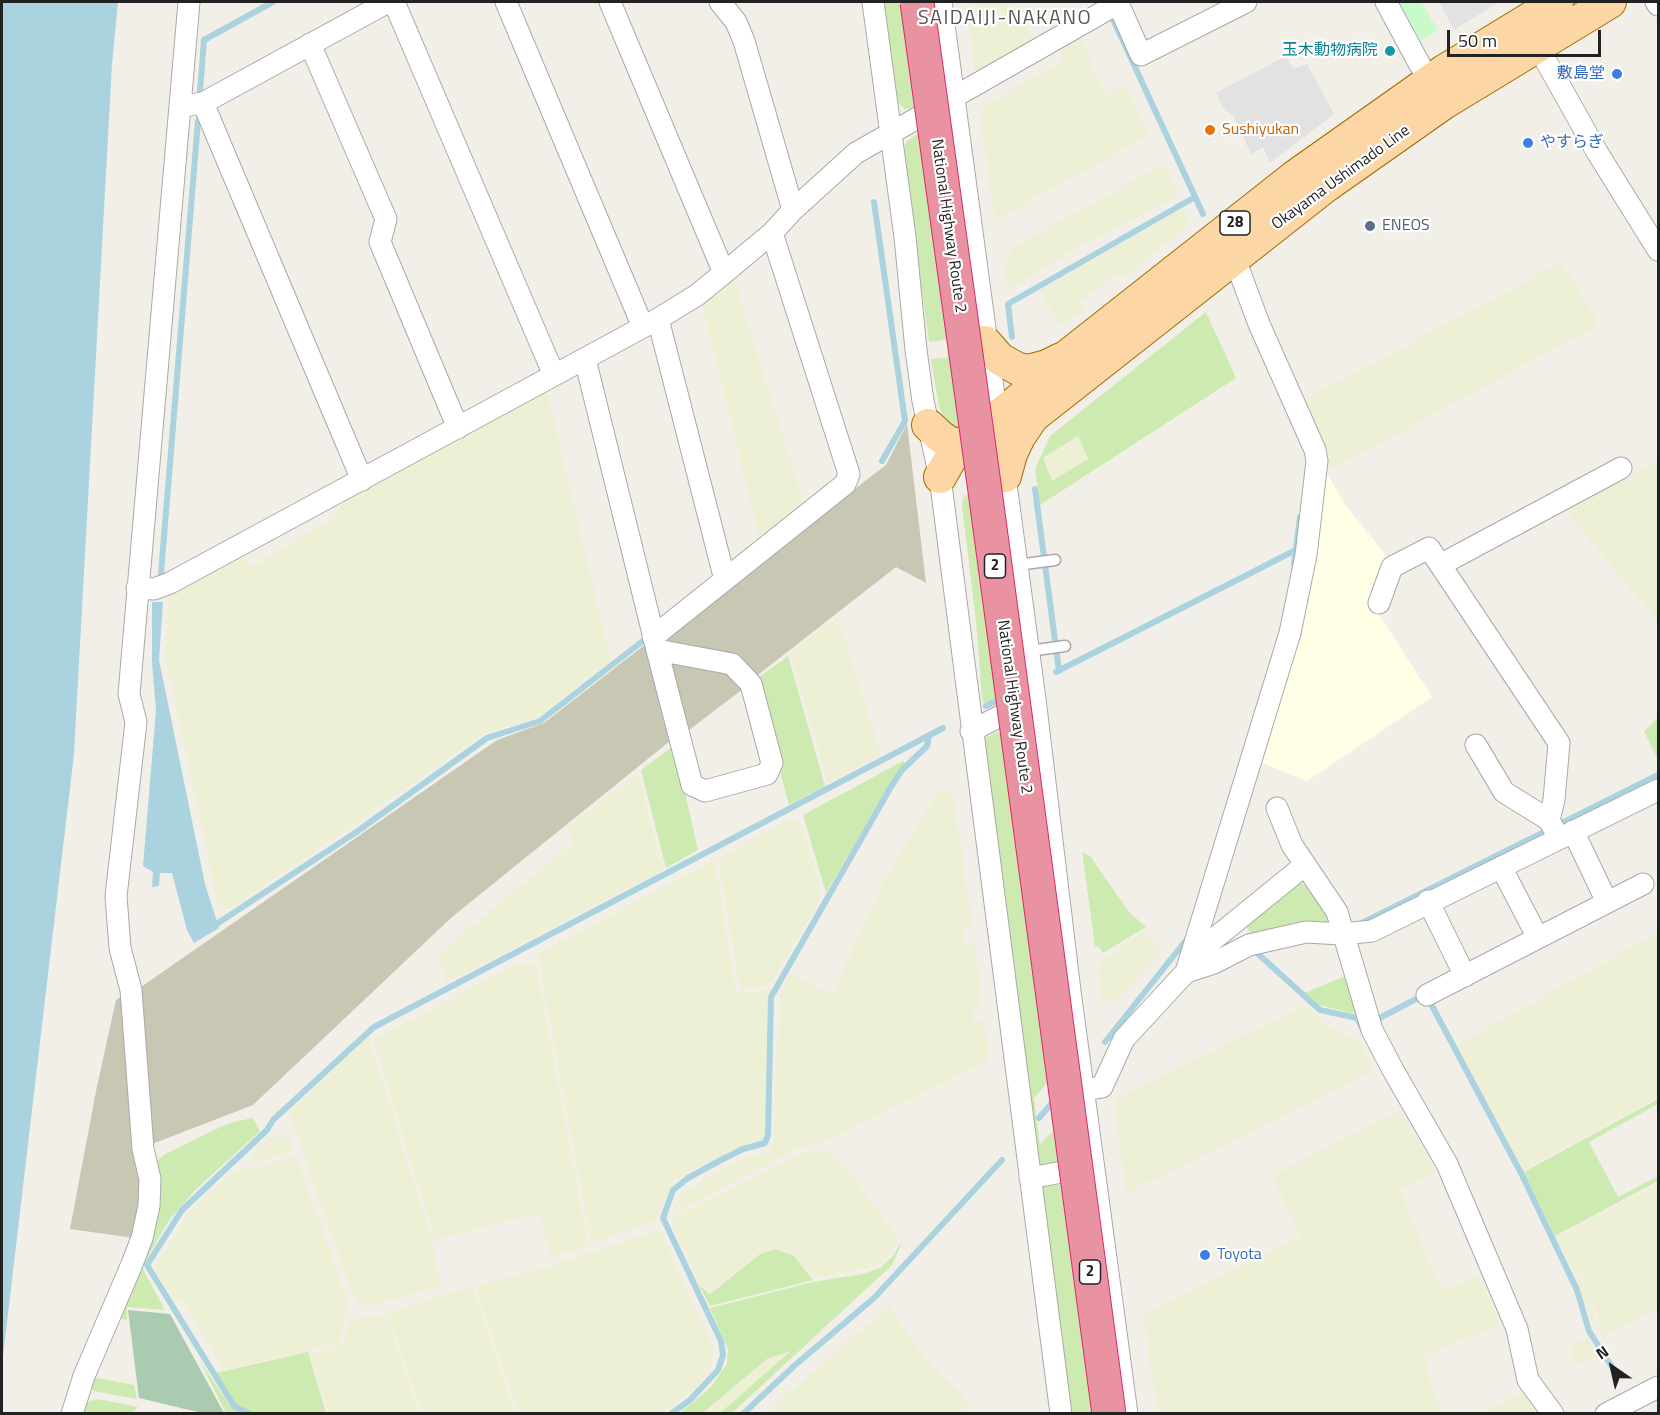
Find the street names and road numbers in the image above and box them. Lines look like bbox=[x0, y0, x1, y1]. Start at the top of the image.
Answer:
street label: Okayama Ushimado Line bbox=[1268, 121, 1414, 235]
street label: National Highway Route 2 bbox=[926, 138, 970, 314]
road number: 28 bbox=[1220, 211, 1250, 235]
road number: 2 bbox=[984, 554, 1006, 578]
street label: National Highway Route 2 bbox=[992, 619, 1036, 795]
road number: 2 bbox=[1080, 1260, 1100, 1284]

